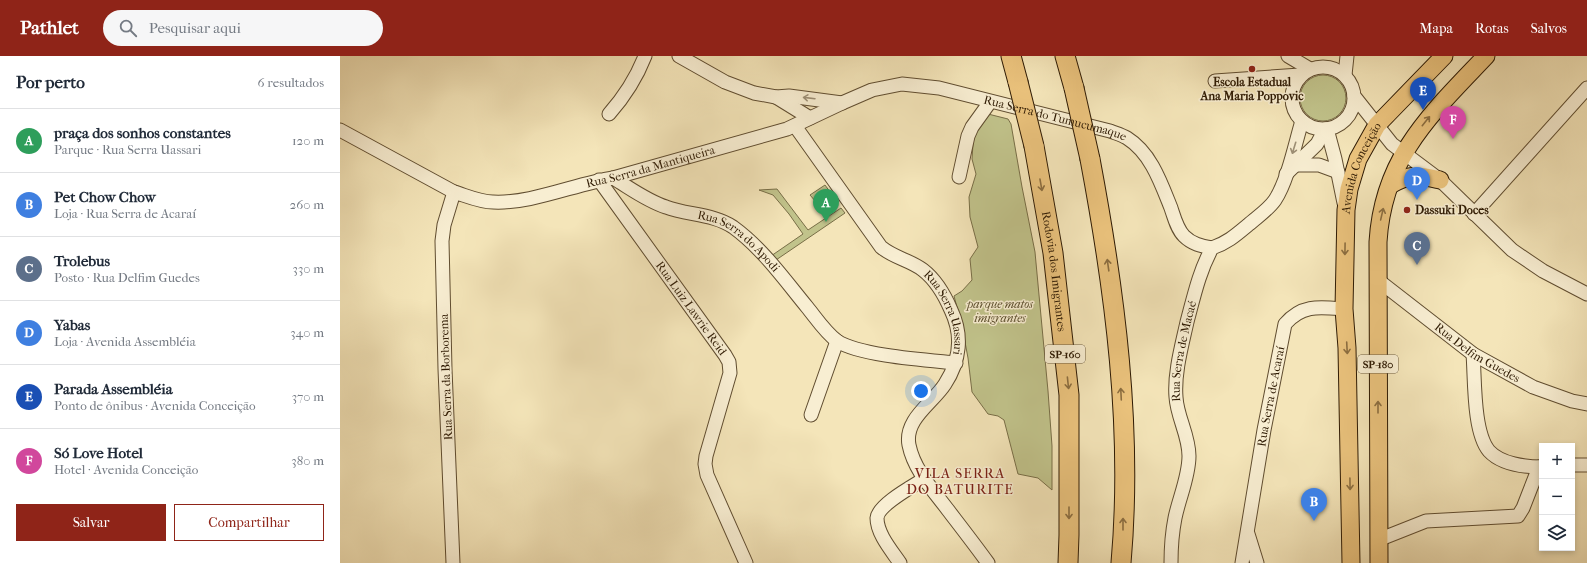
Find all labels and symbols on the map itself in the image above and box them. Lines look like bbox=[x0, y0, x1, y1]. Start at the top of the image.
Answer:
marker: Escola Estadual Ana Maria Poppovic bbox=[1247, 64, 1257, 74]
place label: Escola Estadual Ana Maria Poppovic bbox=[1200, 75, 1304, 104]
pin: E bbox=[1410, 77, 1436, 110]
street label: Rua Serra do Tumucumaque bbox=[982, 93, 1129, 144]
one-way arrow bbox=[803, 94, 816, 102]
pin: F bbox=[1440, 106, 1466, 139]
one-way arrow bbox=[1421, 116, 1430, 127]
street label: Avenida Conceição bbox=[1338, 120, 1384, 216]
one-way arrow bbox=[1290, 141, 1297, 154]
street label: Rua Serra da Mantiqueira bbox=[585, 143, 717, 191]
pin: D bbox=[1404, 167, 1430, 200]
one-way arrow bbox=[1037, 178, 1045, 191]
pin: A bbox=[813, 189, 839, 222]
place label: Dassuki Doces bbox=[1415, 203, 1489, 217]
marker: Dassuki Doces bbox=[1402, 205, 1412, 215]
street label: Rua Serra do Apodi bbox=[696, 208, 783, 275]
one-way arrow bbox=[1378, 208, 1386, 221]
street label: Rodovia dos Imigrantes bbox=[1039, 210, 1069, 333]
pin: C bbox=[1404, 232, 1430, 265]
one-way arrow bbox=[1341, 242, 1349, 255]
street label: Rua Luiz Lawrie Reid bbox=[653, 259, 730, 358]
one-way arrow bbox=[1104, 259, 1112, 272]
street label: Rua Serra Uassari bbox=[921, 267, 965, 357]
park label: parque matos imigrantes bbox=[965, 297, 1033, 325]
street label: Rua Serra de Macaé bbox=[1169, 299, 1199, 402]
street label: Rua Serra da Borborema bbox=[437, 313, 455, 440]
street label: Rua Delfim Guedes bbox=[1432, 320, 1523, 386]
one-way arrow bbox=[1343, 341, 1351, 354]
road number: SP-160 bbox=[1045, 345, 1085, 363]
street label: Rua Serra de Acaraí bbox=[1254, 345, 1287, 448]
road number: SP-180 bbox=[1358, 355, 1398, 373]
one-way arrow bbox=[1065, 376, 1072, 389]
your location bbox=[911, 381, 931, 401]
one-way arrow bbox=[1117, 388, 1125, 401]
one-way arrow bbox=[1374, 401, 1382, 414]
district label: VILA SERRA DO BATURITE bbox=[906, 465, 1014, 498]
one-way arrow bbox=[1346, 477, 1354, 490]
pin: B bbox=[1301, 488, 1327, 521]
one-way arrow bbox=[1065, 506, 1073, 519]
one-way arrow bbox=[1119, 518, 1127, 531]

